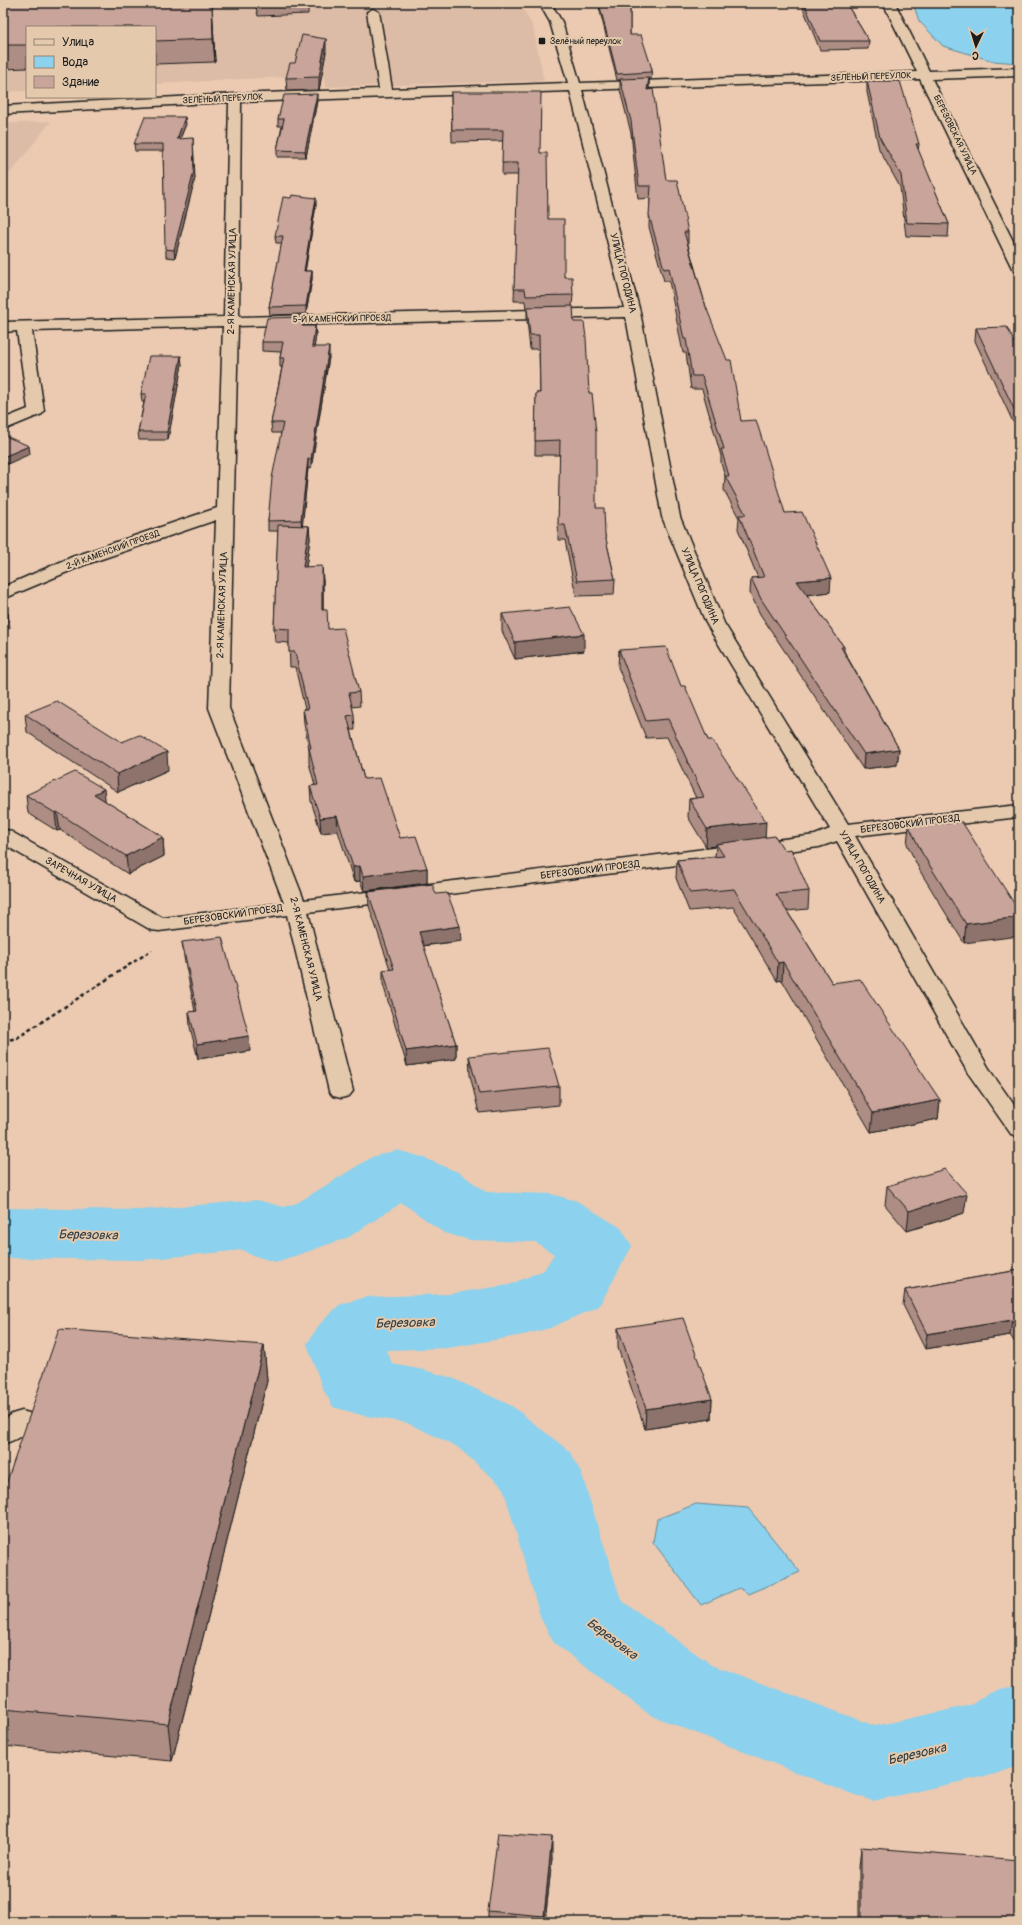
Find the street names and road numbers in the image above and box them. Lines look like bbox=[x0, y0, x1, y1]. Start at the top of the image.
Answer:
street label: ЗЕЛЁНЫЙ ПЕРЕУЛОК bbox=[831, 70, 911, 84]
street label: ЗЕЛЁНЫЙ ПЕРЕУЛОК bbox=[182, 91, 264, 107]
street label: БЕРЕЗОВСКАЯ УЛИЦА bbox=[931, 93, 979, 177]
street label: 2-Я КАМЕНСКАЯ УЛИЦА bbox=[225, 227, 239, 334]
street label: УЛИЦА ПОГОДИНА bbox=[607, 232, 639, 315]
street label: 5-Й КАМЕНСКИЙ ПРОЕЗД bbox=[293, 313, 392, 325]
street label: 2-Й КАМЕНСКИЙ ПРОЕЗД bbox=[65, 528, 162, 572]
street label: УЛИЦА ПОГОДИНА bbox=[678, 546, 722, 627]
street label: 2-Я КАМЕНСКАЯ УЛИЦА bbox=[214, 551, 230, 659]
street label: БЕРЕЗОВСКИЙ ПРОЕЗД bbox=[860, 811, 961, 836]
street label: УЛИЦА ПОГОДИНА bbox=[836, 828, 888, 906]
street label: ЗАРЕЧНАЯ УЛИЦА bbox=[43, 855, 120, 906]
street label: БЕРЕЗОВСКИЙ ПРОЕЗД bbox=[540, 857, 641, 882]
street label: 2-Я КАМЕНСКАЯ УЛИЦА bbox=[287, 896, 325, 1003]
street label: БЕРЕЗОВСКИЙ ПРОЕЗД bbox=[183, 901, 284, 928]

